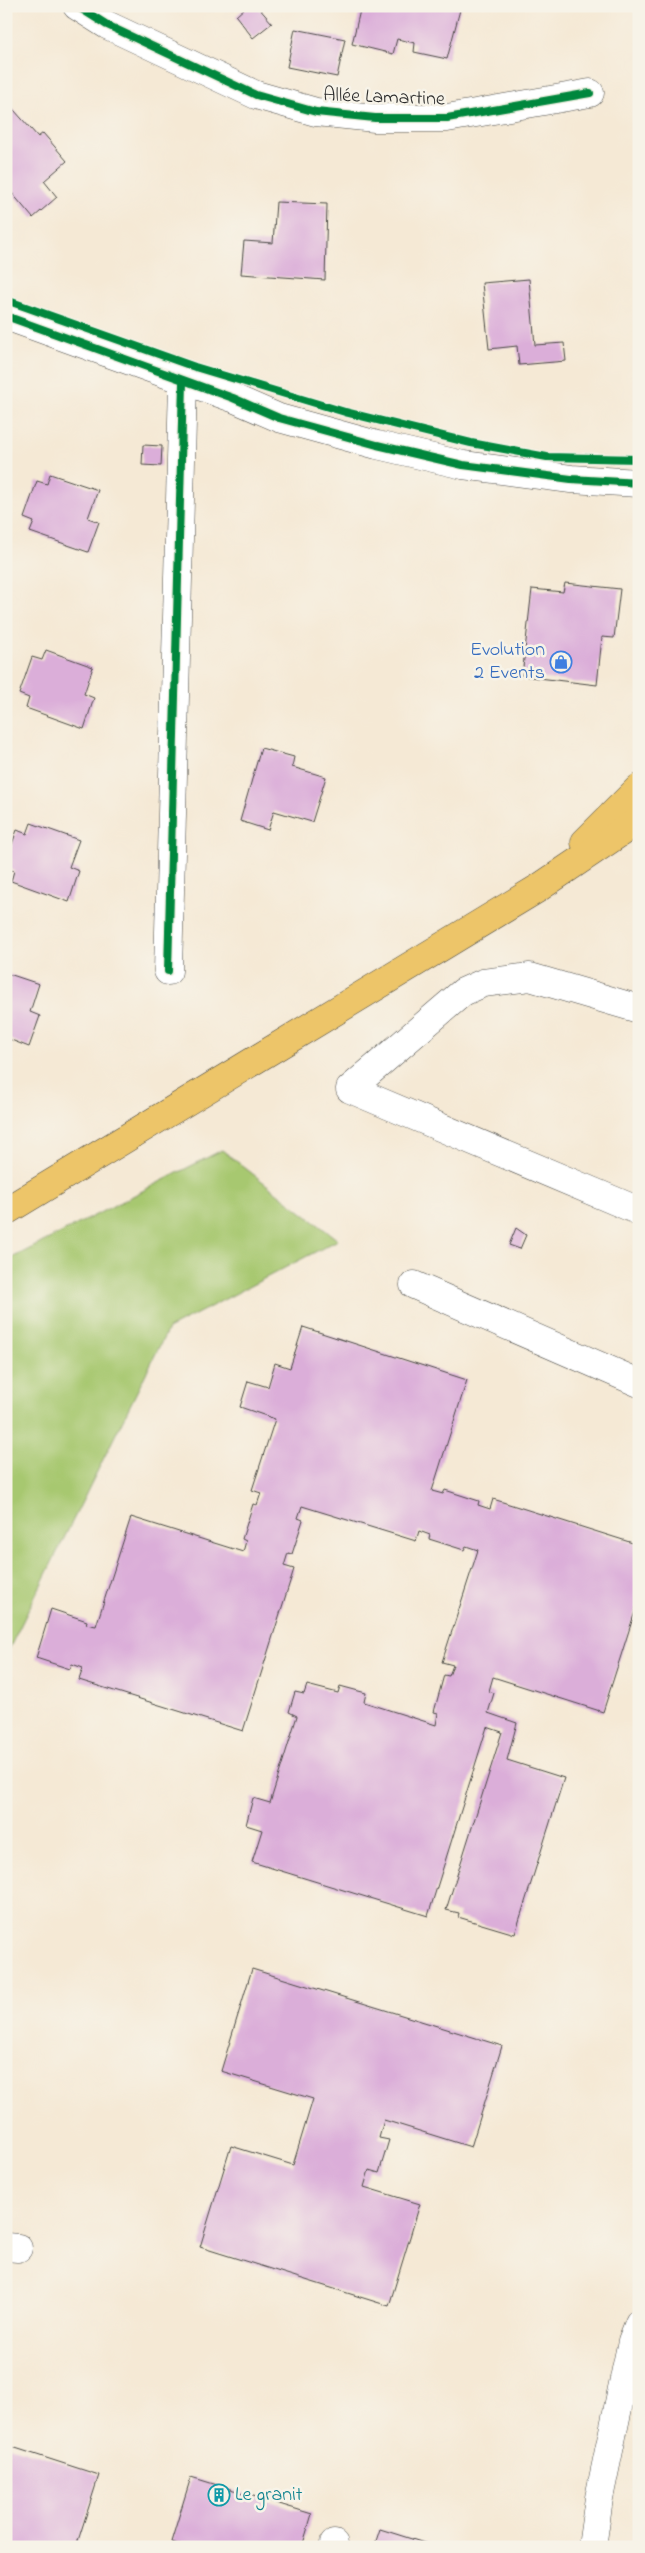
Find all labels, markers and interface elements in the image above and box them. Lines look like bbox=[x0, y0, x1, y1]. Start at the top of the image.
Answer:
street label: Allée Lamartine bbox=[323, 81, 445, 115]
place label: Evolution 2 Events bbox=[470, 636, 545, 688]
shop icon: Evolution 2 Events bbox=[549, 650, 573, 674]
place label: Le granit bbox=[235, 2481, 303, 2511]
building icon: Le granit bbox=[207, 2483, 231, 2507]

